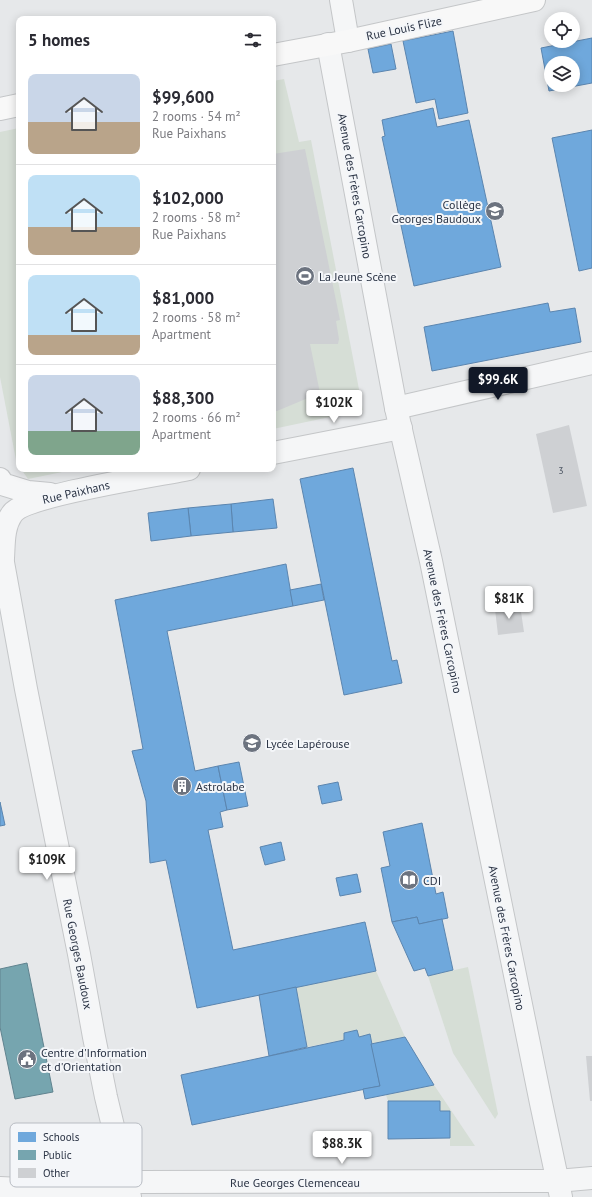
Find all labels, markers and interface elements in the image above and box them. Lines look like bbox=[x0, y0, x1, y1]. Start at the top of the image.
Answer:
map controls bbox=[544, 12, 580, 92]
button: locate bbox=[544, 12, 580, 48]
street label: Rue Louis Flize bbox=[365, 13, 443, 43]
text: 5 homes bbox=[28, 29, 90, 51]
icon: filters bbox=[242, 29, 264, 51]
button: layers bbox=[544, 56, 580, 92]
text: $99,600 bbox=[152, 86, 214, 108]
icon: home bbox=[60, 90, 108, 138]
text: 2 rooms · 54 m² bbox=[152, 108, 241, 125]
street label: Avenue des Frères Carcopino bbox=[335, 112, 375, 260]
text: Rue Paixhans bbox=[152, 125, 226, 142]
text: $102,000 bbox=[152, 187, 224, 209]
icon: home bbox=[60, 191, 108, 239]
place label: Collège Georges Baudoux bbox=[391, 197, 481, 226]
school or university icon: Collège Georges Baudoux bbox=[484, 200, 506, 222]
text: 2 rooms · 58 m² bbox=[152, 209, 241, 226]
text: Rue Paixhans bbox=[152, 226, 226, 243]
sports icon: La Jeune Scène bbox=[294, 265, 316, 287]
place label: La Jeune Scène bbox=[319, 269, 396, 284]
text: $81,000 bbox=[152, 287, 214, 309]
icon: home bbox=[60, 291, 108, 339]
text: 2 rooms · 58 m² bbox=[152, 309, 241, 326]
text: Apartment bbox=[152, 326, 211, 343]
pin: $99.6K bbox=[465, 367, 531, 401]
text: $99.6K bbox=[478, 371, 518, 388]
text: $88,300 bbox=[152, 387, 214, 409]
pin: $102K bbox=[306, 390, 362, 424]
icon: home bbox=[60, 391, 108, 439]
text: $102K bbox=[315, 394, 353, 411]
text: 2 rooms · 66 m² bbox=[152, 409, 241, 426]
text: Apartment bbox=[152, 426, 211, 443]
house number: 3 bbox=[558, 464, 564, 477]
street label: Rue Paixhans bbox=[41, 477, 111, 507]
street label: Avenue des Frères Carcopino bbox=[420, 547, 466, 695]
pin: $81K bbox=[485, 586, 533, 620]
text: $81K bbox=[494, 590, 524, 607]
school or university icon: Lycée Lapérouse bbox=[241, 732, 263, 754]
place label: Lycée Lapérouse bbox=[266, 736, 350, 751]
building icon: Astrolabe bbox=[171, 775, 193, 797]
place label: Astrolabe bbox=[196, 779, 245, 794]
pin: $109K bbox=[19, 847, 75, 881]
text: $109K bbox=[28, 851, 66, 868]
street label: Avenue des Frères Carcopino bbox=[486, 864, 528, 1012]
library icon: CDI bbox=[398, 869, 420, 891]
place label: CDI bbox=[423, 873, 441, 888]
street label: Rue Georges Baudoux bbox=[60, 897, 96, 1011]
place label: Centre d'Information et d'Orientation bbox=[41, 1045, 147, 1074]
public building icon: Centre d'Information et d'Orientation bbox=[16, 1048, 38, 1070]
legend bbox=[10, 1123, 142, 1187]
text: Schools bbox=[43, 1130, 80, 1144]
pin: $88.3K bbox=[309, 1131, 375, 1165]
text: $88.3K bbox=[322, 1135, 362, 1152]
text: Public bbox=[43, 1148, 72, 1162]
text: Other bbox=[43, 1166, 70, 1180]
street label: Rue Georges Clemenceau bbox=[230, 1175, 360, 1190]

